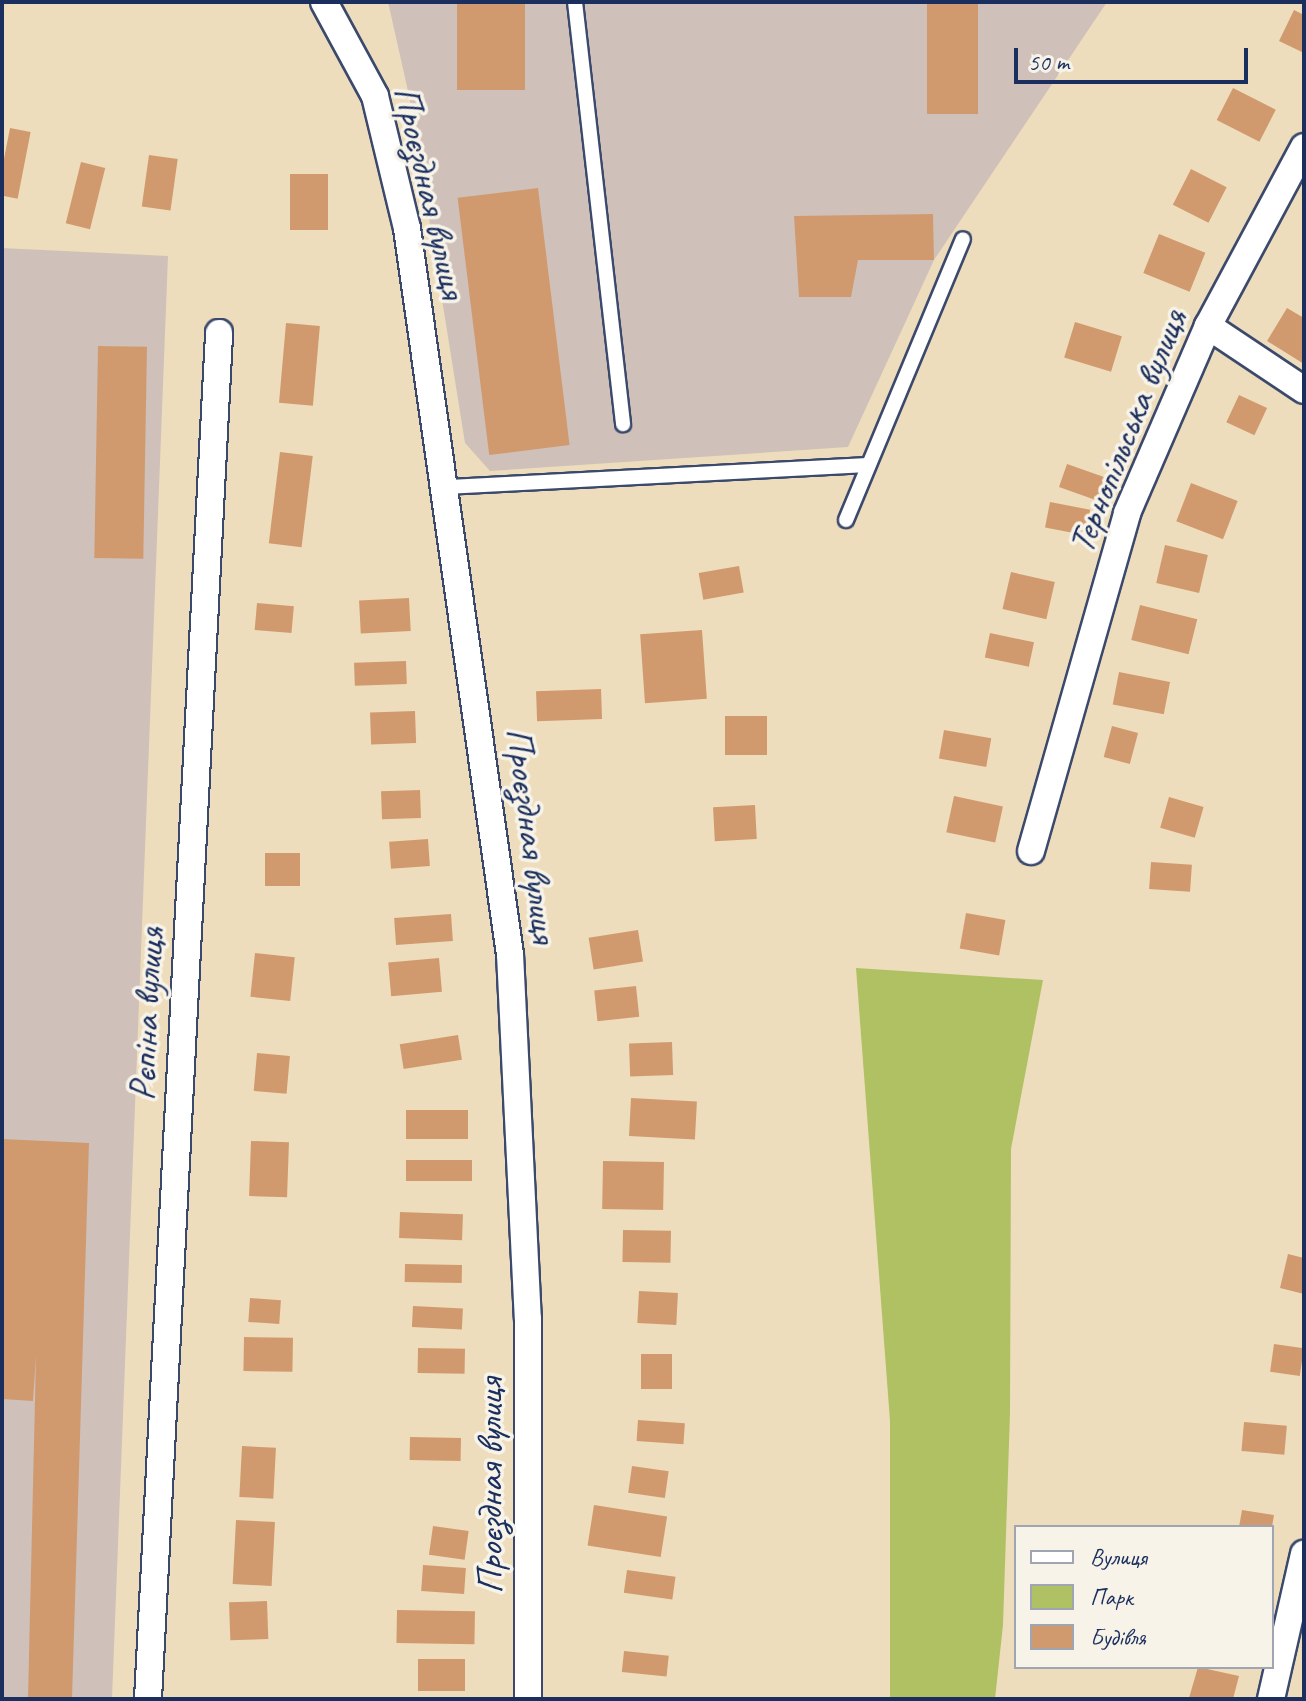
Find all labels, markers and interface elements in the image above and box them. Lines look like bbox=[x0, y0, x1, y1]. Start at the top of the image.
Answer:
scale bar bbox=[1018, 32, 1252, 82]
text: 50 m bbox=[1028, 47, 1069, 77]
street label: Проєздная вулиця bbox=[383, 80, 477, 304]
street label: Тернопільська вулиця bbox=[1057, 302, 1197, 560]
street label: Проєздная вулиця bbox=[496, 723, 568, 947]
street label: Рєпіна вулиця bbox=[119, 926, 173, 1102]
street label: Проєздная вулиця bbox=[467, 1376, 513, 1596]
legend bbox=[1014, 1525, 1274, 1669]
text: Вулиця bbox=[1090, 1542, 1147, 1572]
text: Парк bbox=[1090, 1582, 1133, 1612]
text: Будівля bbox=[1090, 1622, 1146, 1652]

